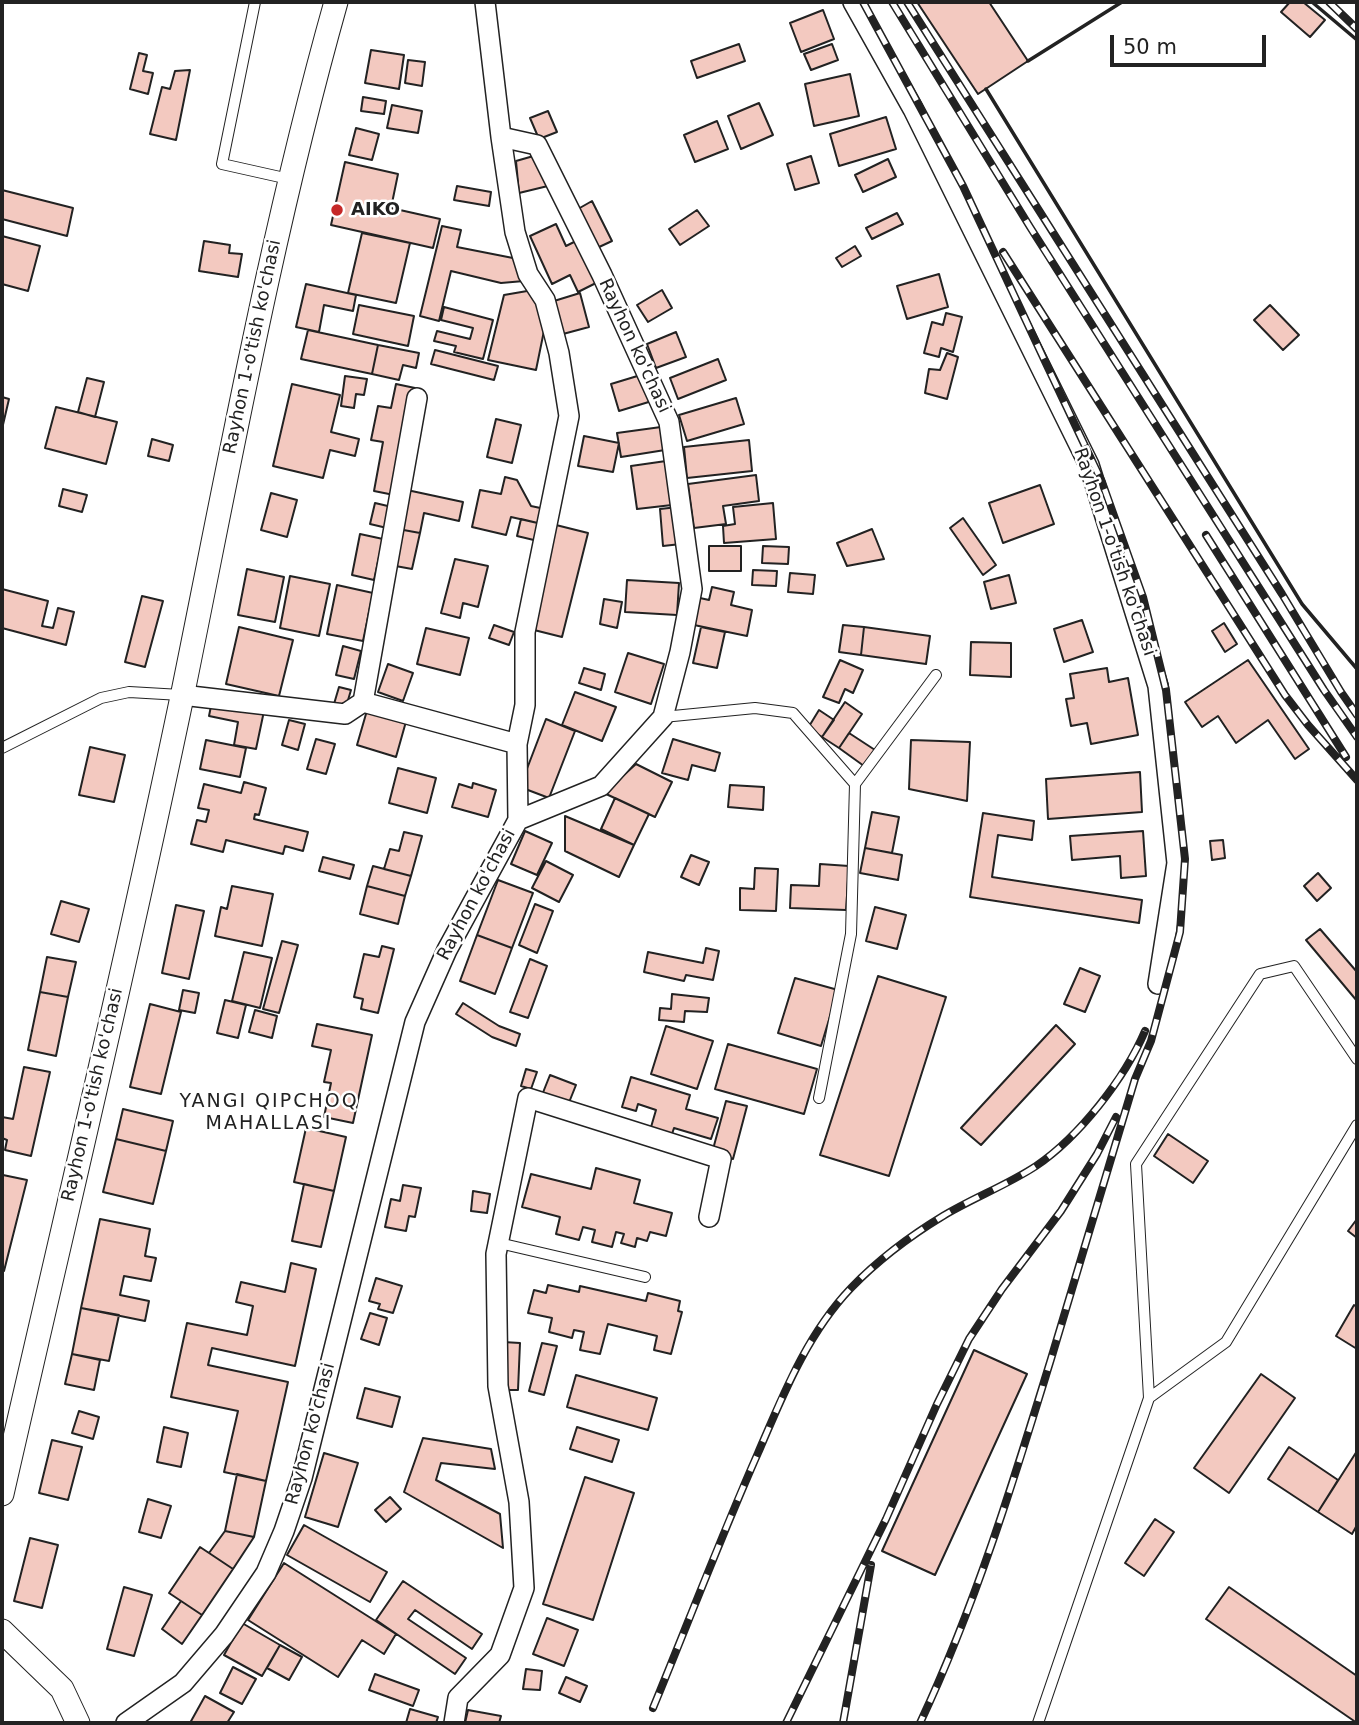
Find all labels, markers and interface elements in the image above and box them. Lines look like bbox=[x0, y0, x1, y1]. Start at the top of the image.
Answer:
scale bar bbox=[1114, 21, 1270, 65]
text: 50 m bbox=[1123, 35, 1177, 59]
place label: AIKO bbox=[351, 199, 400, 221]
marker: AIKO bbox=[329, 202, 345, 218]
street label: Rayhon 1-o'tish ko'chasi bbox=[220, 238, 286, 456]
street label: Rayhon ko'chasi bbox=[593, 275, 675, 417]
street label: Rayhon 1-o'tish ko'chasi bbox=[1068, 445, 1160, 659]
street label: Rayhon ko'chasi bbox=[433, 826, 521, 964]
street label: Rayhon 1-o'tish ko'chasi bbox=[58, 986, 128, 1204]
district label: YANGI QIPCHOQ MAHALLASI bbox=[181, 1091, 357, 1135]
street label: Rayhon ko'chasi bbox=[282, 1361, 340, 1507]

